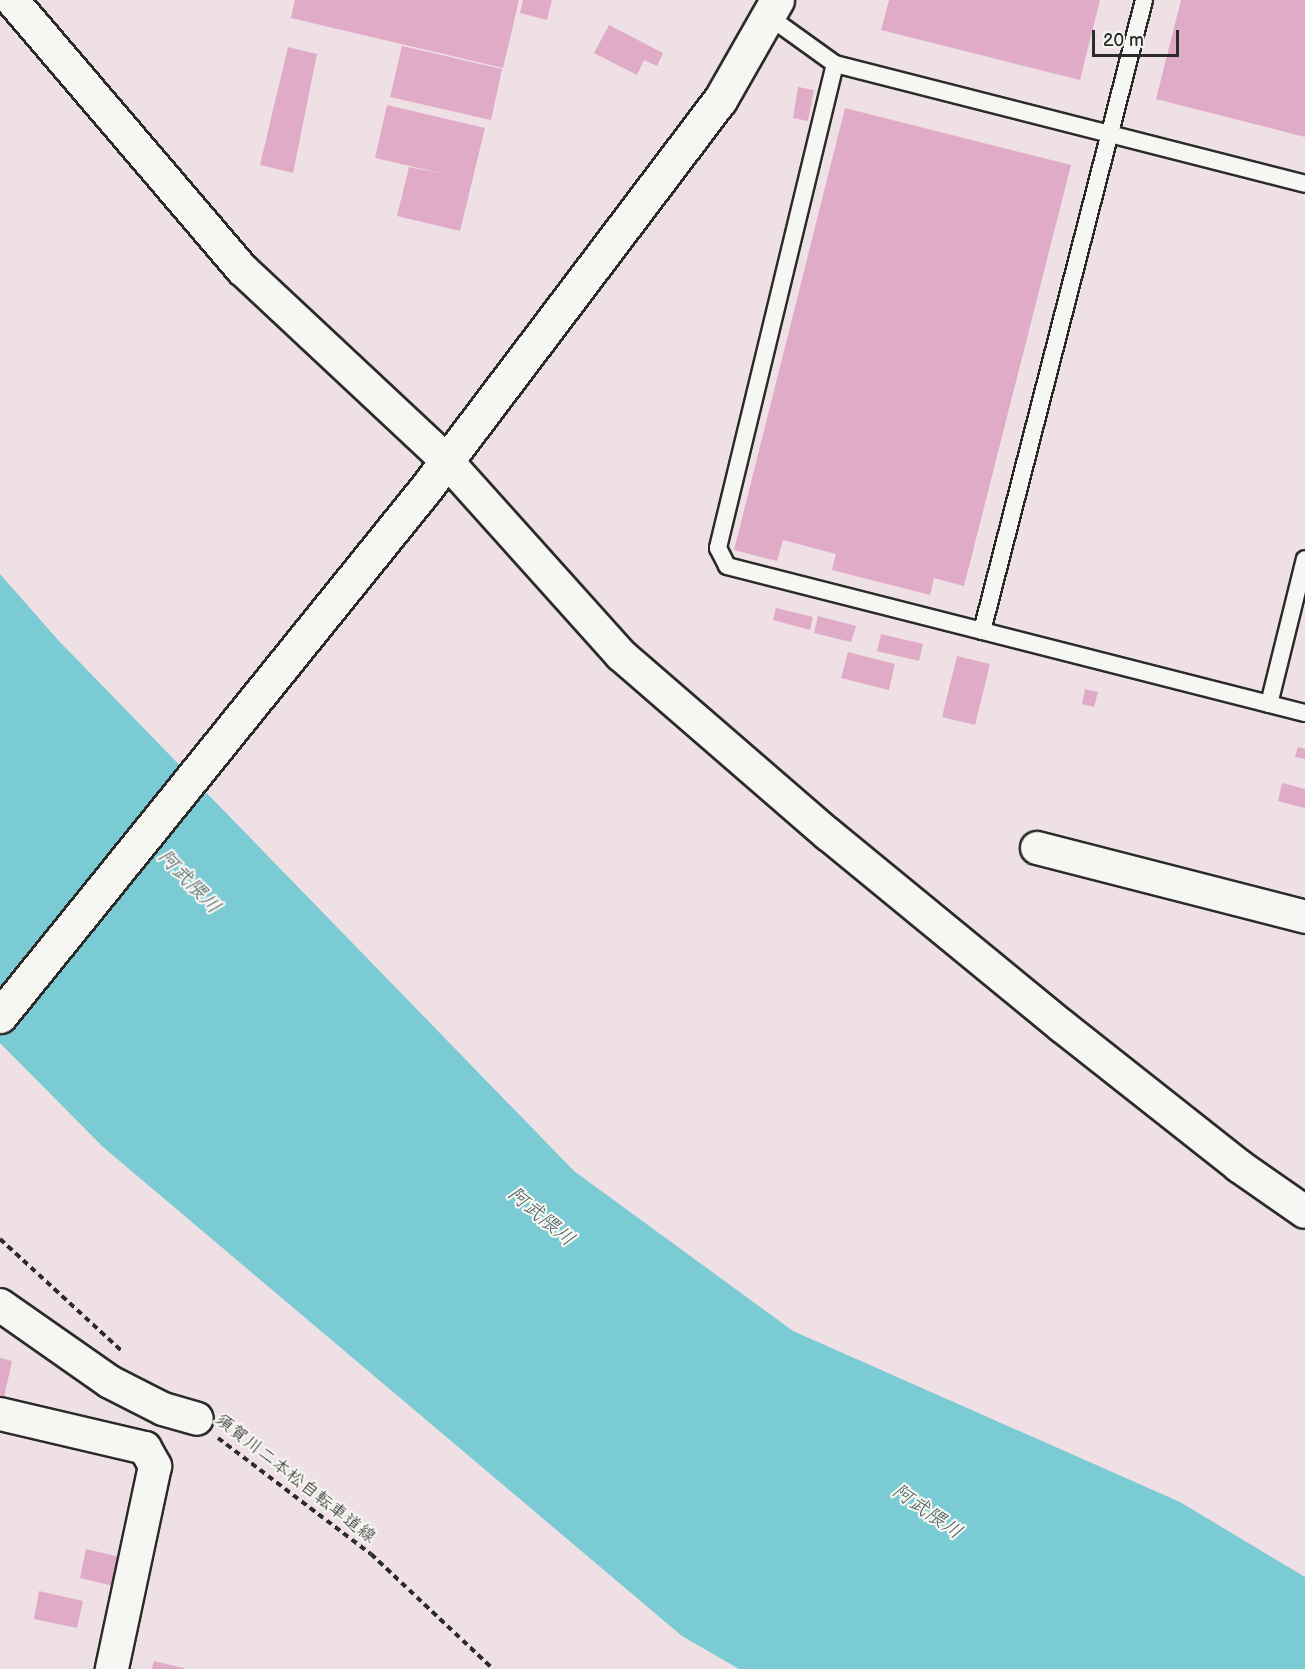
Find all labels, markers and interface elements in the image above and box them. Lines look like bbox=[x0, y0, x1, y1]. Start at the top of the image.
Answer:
scale bar bbox=[1095, 18, 1182, 56]
text: 20 m bbox=[1103, 30, 1144, 51]
water label: 阿武隈川 bbox=[153, 845, 225, 919]
water label: 阿武隈川 bbox=[503, 1182, 579, 1252]
street label: 須賀川二本松自転車道線 bbox=[210, 1410, 380, 1548]
water label: 阿武隈川 bbox=[887, 1479, 967, 1545]

